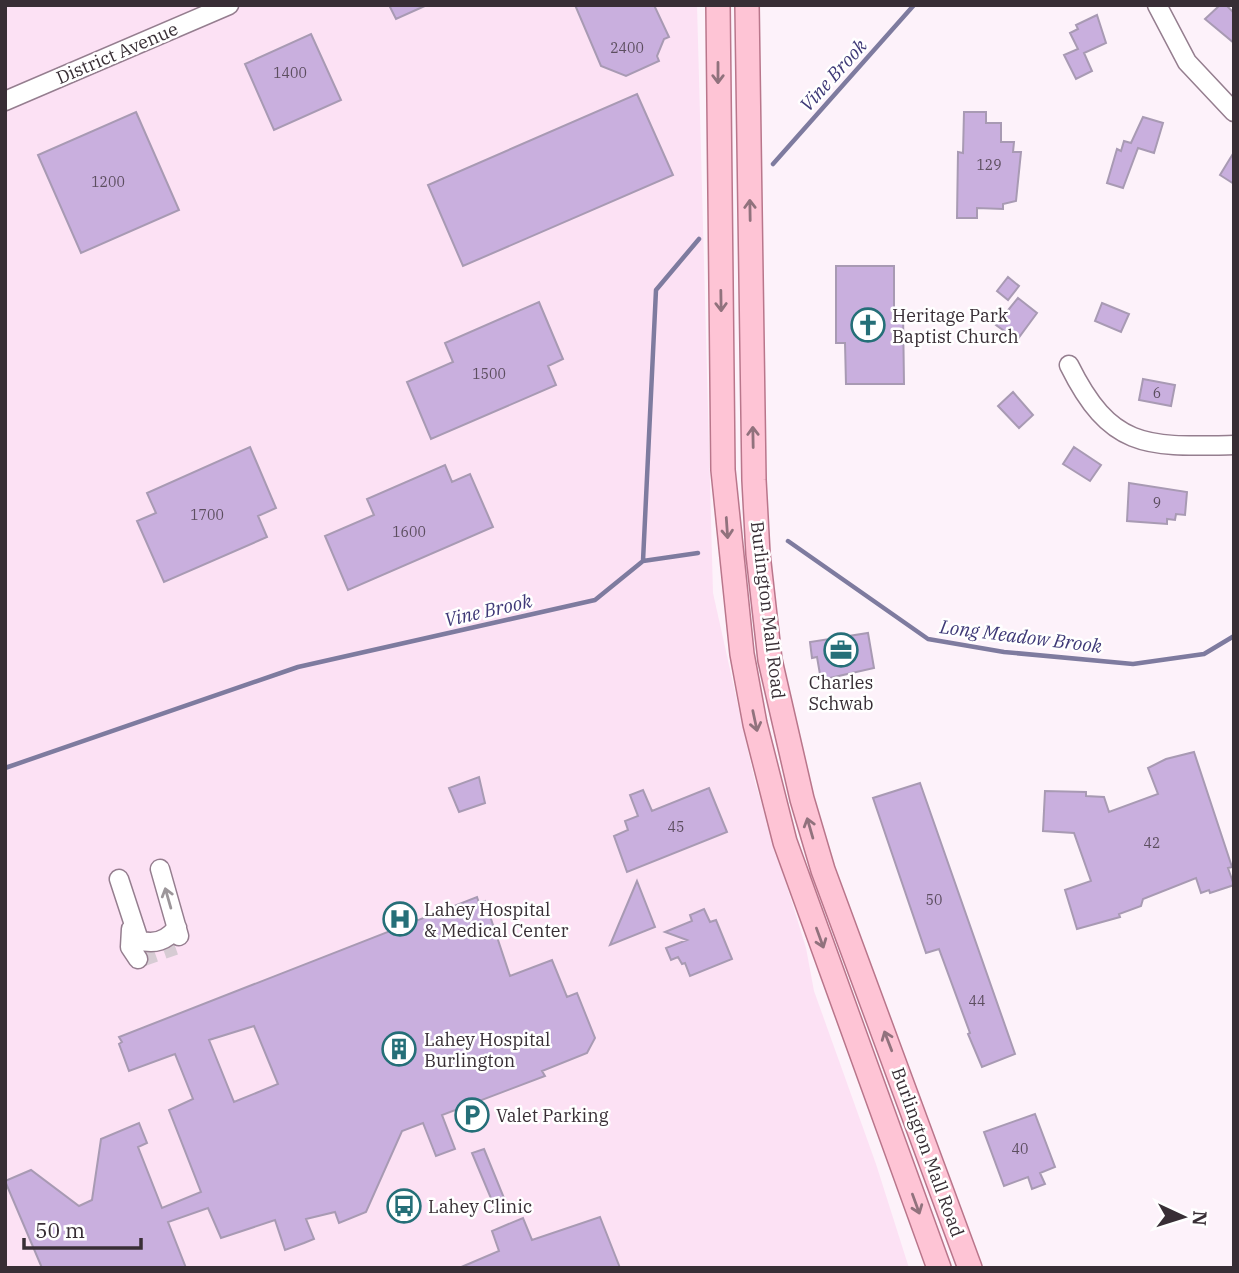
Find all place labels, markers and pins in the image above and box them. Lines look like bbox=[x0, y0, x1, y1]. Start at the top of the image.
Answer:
place label: Heritage Park Baptist Church bbox=[892, 304, 1019, 348]
church icon: Heritage Park Baptist Church bbox=[849, 306, 887, 344]
office icon: Charles Schwab bbox=[822, 631, 860, 669]
place label: Charles Schwab bbox=[808, 671, 874, 715]
place label: Lahey Hospital & Medical Center bbox=[424, 898, 568, 942]
hospital icon: Lahey Hospital & Medical Center bbox=[381, 900, 419, 938]
place label: Lahey Hospital Burlington bbox=[424, 1028, 551, 1072]
building icon: Lahey Hospital Burlington bbox=[380, 1030, 418, 1068]
parking icon: Valet Parking bbox=[453, 1096, 491, 1134]
place label: Valet Parking bbox=[496, 1104, 609, 1127]
bus stop icon: Lahey Clinic bbox=[385, 1187, 423, 1225]
place label: Lahey Clinic bbox=[428, 1195, 532, 1218]

